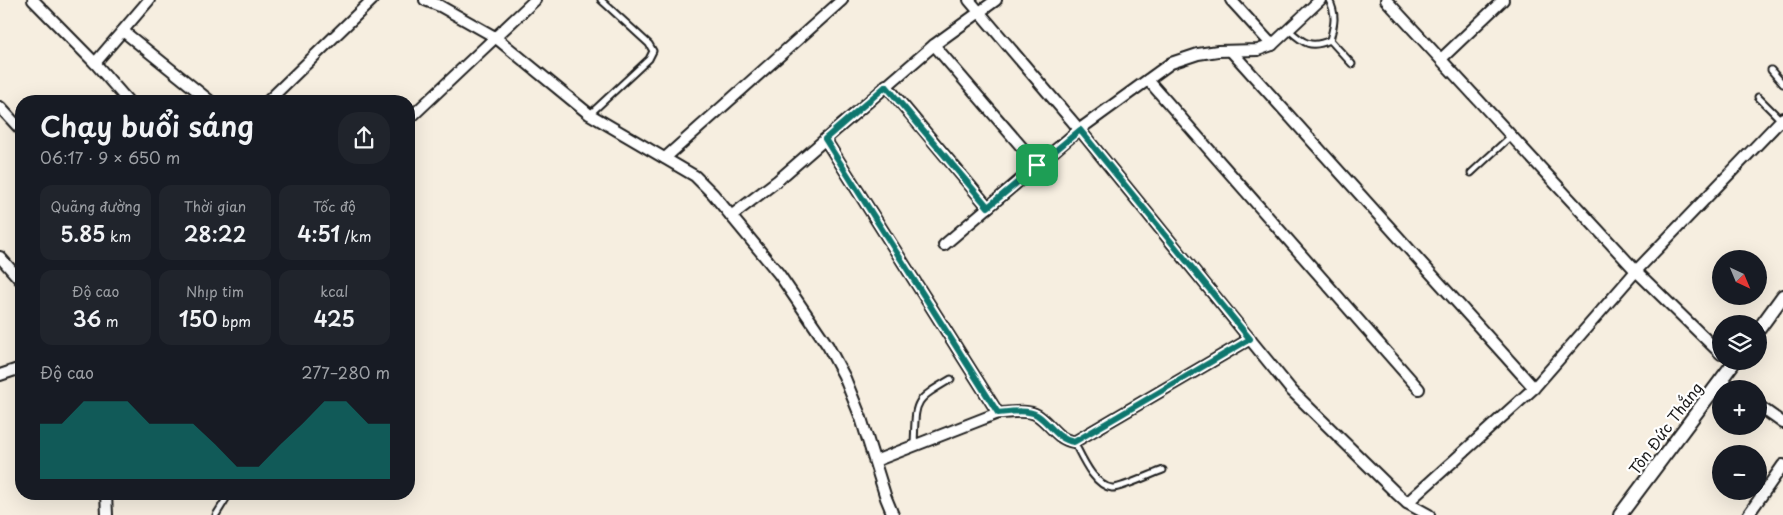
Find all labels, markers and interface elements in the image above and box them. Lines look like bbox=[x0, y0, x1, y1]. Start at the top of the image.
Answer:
text: Chạy buổi sáng bbox=[40, 104, 254, 147]
button: share bbox=[338, 112, 390, 164]
pin bbox=[1016, 144, 1058, 186]
text: 06:17 · 9 × 650 m bbox=[40, 145, 180, 169]
icon: arrive bbox=[1023, 151, 1051, 179]
text: Quãng đường bbox=[51, 196, 141, 217]
text: Thời gian bbox=[184, 196, 246, 217]
text: Tốc độ bbox=[313, 196, 356, 217]
text: 5.85 bbox=[60, 217, 106, 249]
text: 28:22 bbox=[184, 217, 246, 249]
text: 4:51 bbox=[297, 217, 340, 249]
text: km bbox=[106, 226, 131, 247]
text: /km bbox=[340, 226, 371, 247]
north arrow bbox=[1712, 250, 1768, 305]
map controls bbox=[1712, 250, 1767, 500]
text: Độ cao bbox=[72, 281, 119, 302]
text: Nhịp tim bbox=[186, 281, 244, 302]
text: kcal bbox=[320, 281, 348, 302]
text: 36 bbox=[73, 302, 101, 334]
text: 150 bbox=[179, 302, 218, 334]
text: 425 bbox=[314, 302, 355, 334]
text: m bbox=[101, 311, 119, 332]
text: bpm bbox=[218, 311, 251, 332]
button: layers bbox=[1712, 315, 1767, 370]
text: Độ cao bbox=[40, 360, 94, 384]
text: 277–280 m bbox=[301, 360, 390, 384]
street label: Tôn Đức Thắng bbox=[1623, 377, 1707, 479]
button: + bbox=[1712, 380, 1767, 435]
button: − bbox=[1712, 445, 1767, 500]

